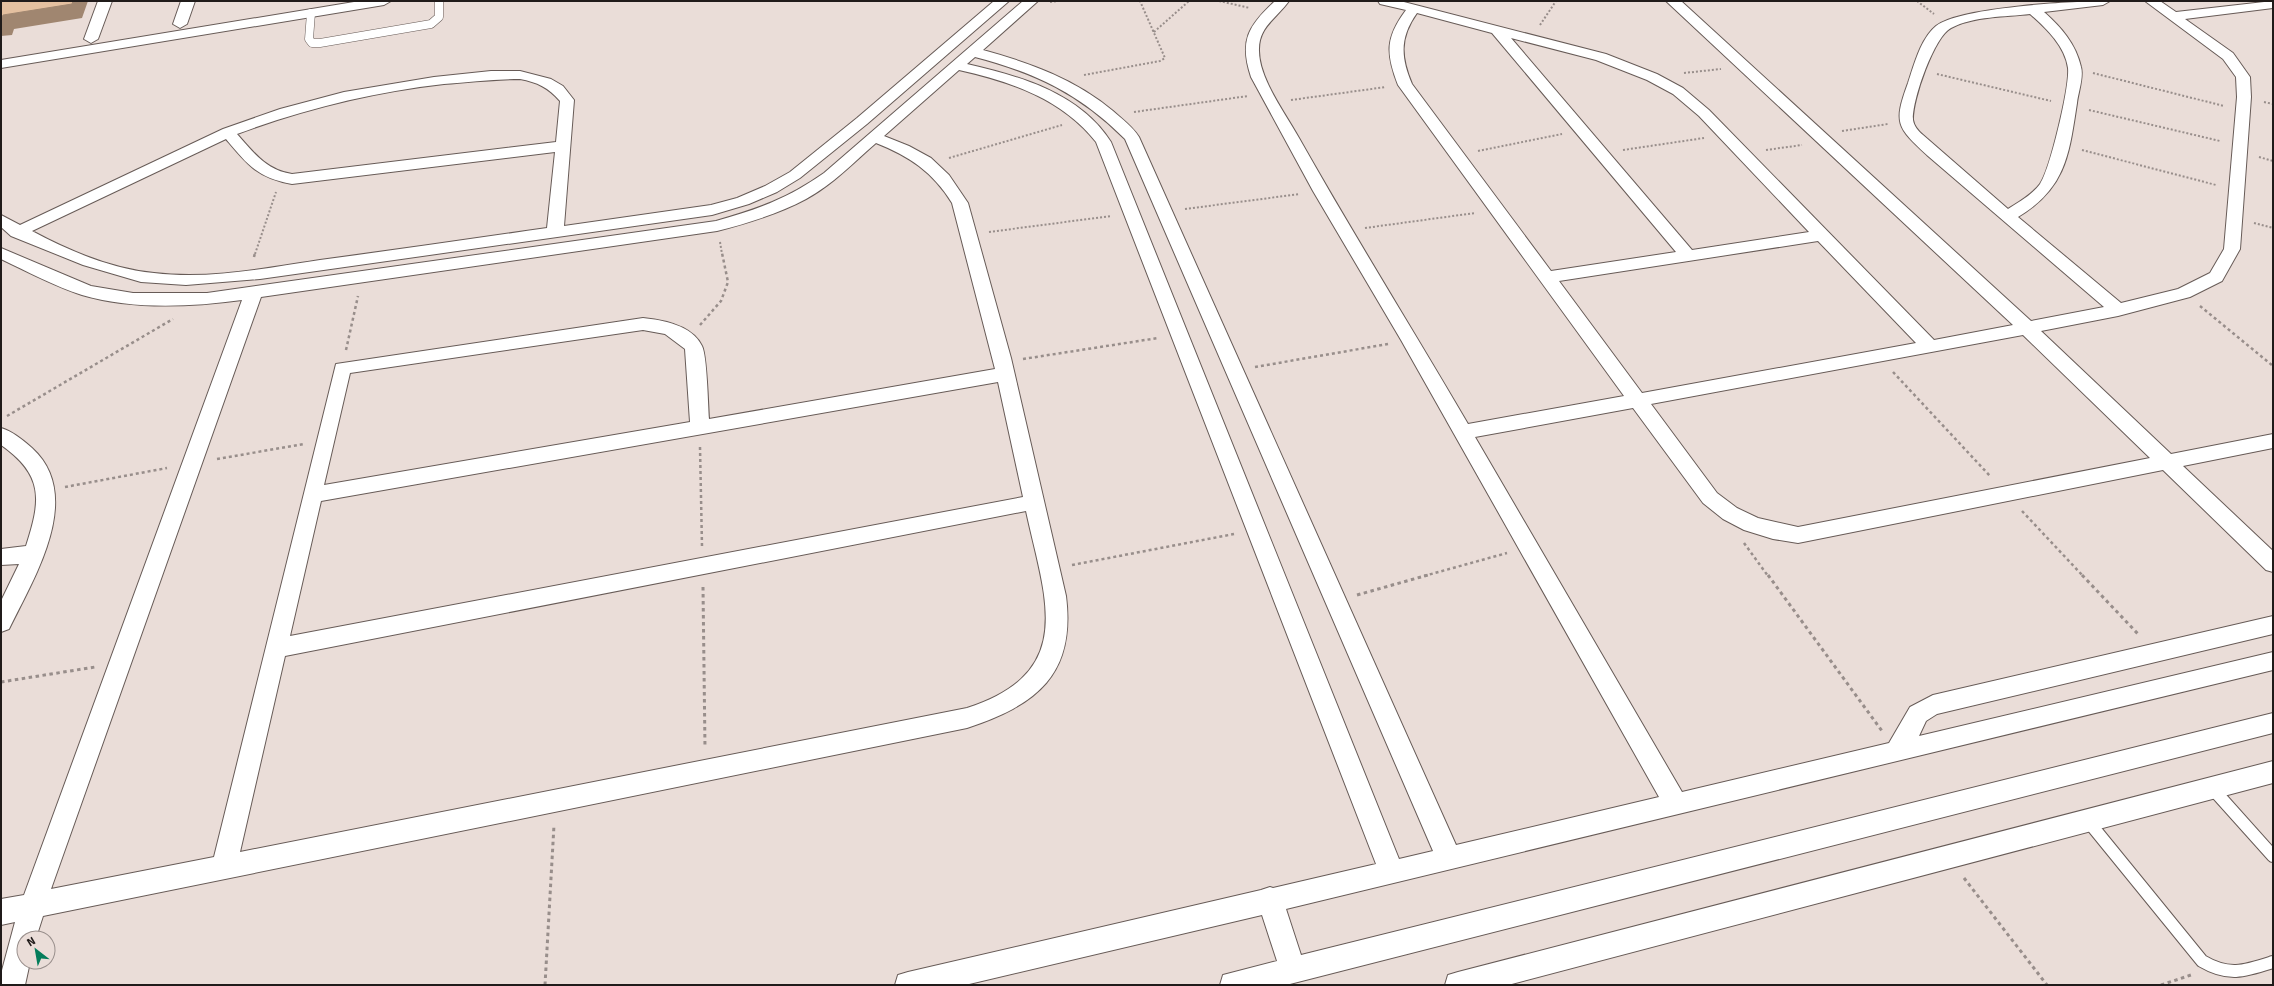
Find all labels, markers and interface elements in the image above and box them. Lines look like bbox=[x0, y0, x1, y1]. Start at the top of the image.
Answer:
north arrow bbox=[16, 930, 56, 970]
text: N bbox=[24, 934, 38, 949]

